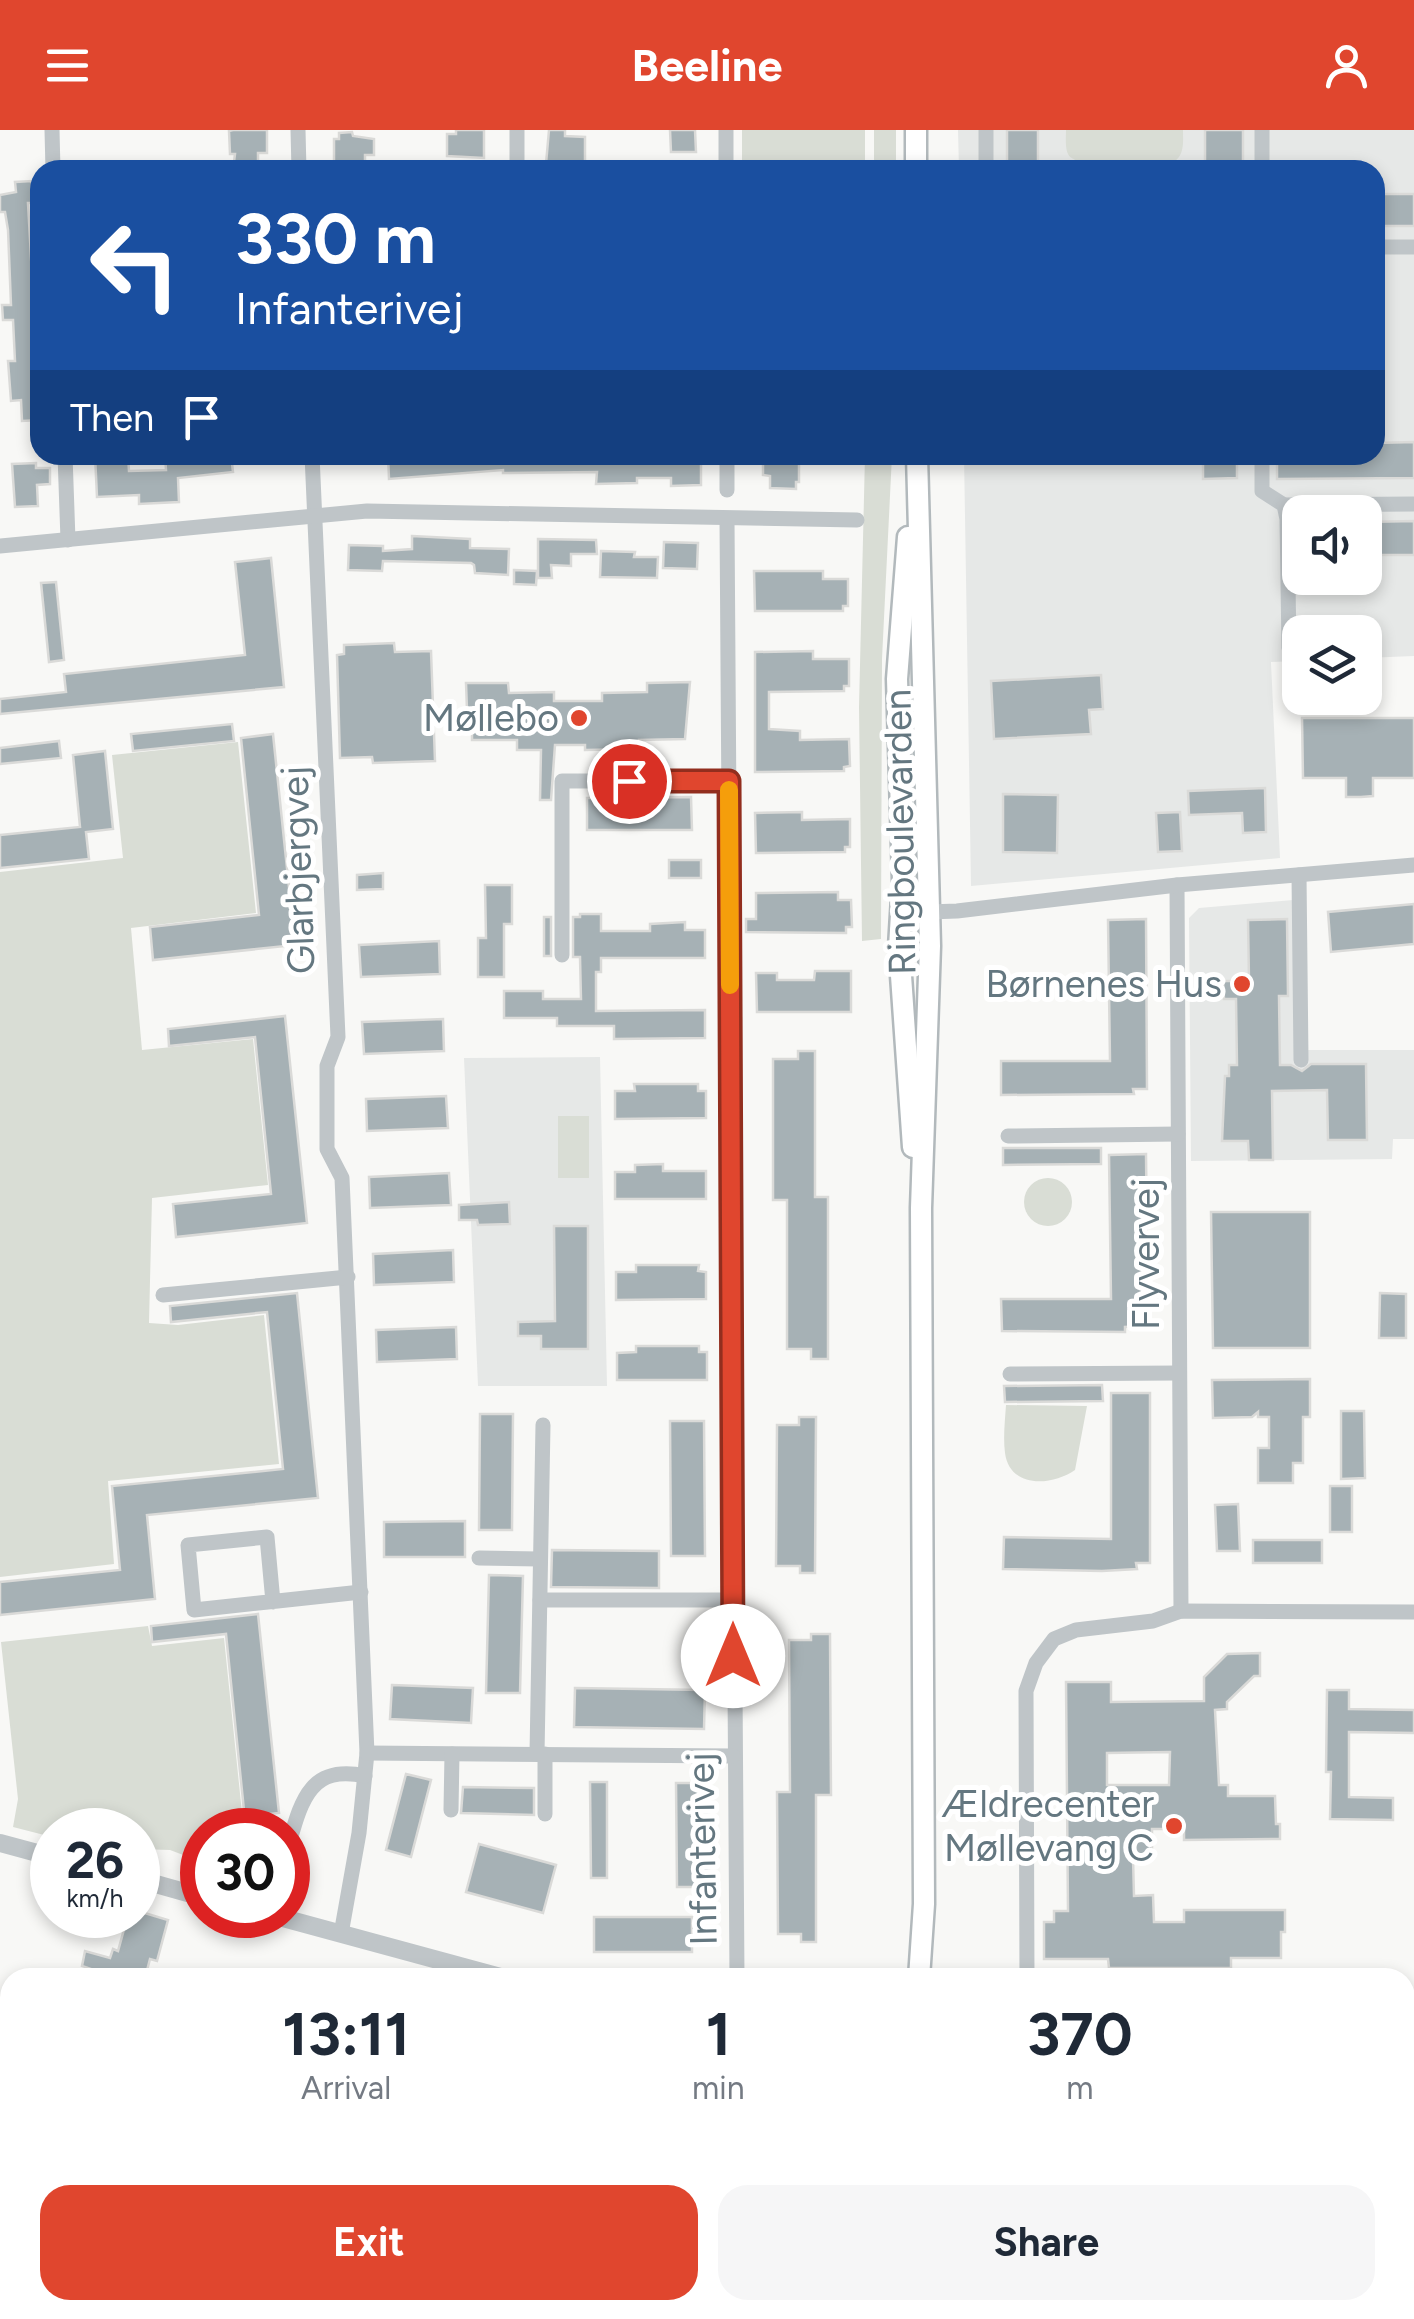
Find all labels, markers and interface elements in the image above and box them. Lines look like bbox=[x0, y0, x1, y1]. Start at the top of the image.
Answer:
icon: menu bbox=[40, 38, 95, 93]
text: Beeline bbox=[632, 38, 782, 92]
icon: person bbox=[1319, 38, 1374, 93]
text: 330 m bbox=[235, 196, 436, 281]
icon: left bbox=[70, 200, 200, 330]
text: Infanterivej bbox=[235, 281, 464, 335]
icon: arrive bbox=[174, 390, 229, 445]
text: Then bbox=[70, 395, 154, 441]
map controls bbox=[1282, 495, 1382, 715]
button: sound bbox=[1282, 495, 1382, 595]
button: layers bbox=[1282, 615, 1382, 715]
street label: Ringboulevarden bbox=[875, 689, 925, 975]
place label: Møllebo bbox=[423, 695, 559, 741]
marker: Møllebo bbox=[568, 707, 590, 729]
pin bbox=[587, 739, 672, 824]
icon: arrive bbox=[602, 754, 657, 809]
street label: Glarbjergvej bbox=[271, 765, 325, 975]
place label: Børnenes Hus bbox=[985, 961, 1222, 1007]
marker: Børnenes Hus bbox=[1231, 973, 1253, 995]
street label: Flyvervej bbox=[1123, 1178, 1169, 1330]
position arrow bbox=[681, 1604, 785, 1708]
street label: Infanterivej bbox=[677, 1752, 727, 1946]
place label: Ældrecenter Møllevang C bbox=[941, 1781, 1154, 1871]
speed limit sign: 30 bbox=[180, 1808, 310, 1938]
marker: Ældrecenter Møllevang C bbox=[1163, 1815, 1185, 1837]
text: 26 bbox=[66, 1830, 124, 1891]
text: km/h bbox=[66, 1883, 124, 1913]
text: 13:11 bbox=[282, 1998, 410, 2070]
text: 1 bbox=[706, 1998, 731, 2070]
text: 370 bbox=[1027, 1998, 1133, 2070]
text: Arrival bbox=[301, 2069, 391, 2107]
text: min bbox=[692, 2069, 745, 2107]
text: m bbox=[1066, 2069, 1093, 2107]
button: Exit bbox=[40, 2185, 698, 2300]
button: Share bbox=[718, 2185, 1375, 2300]

